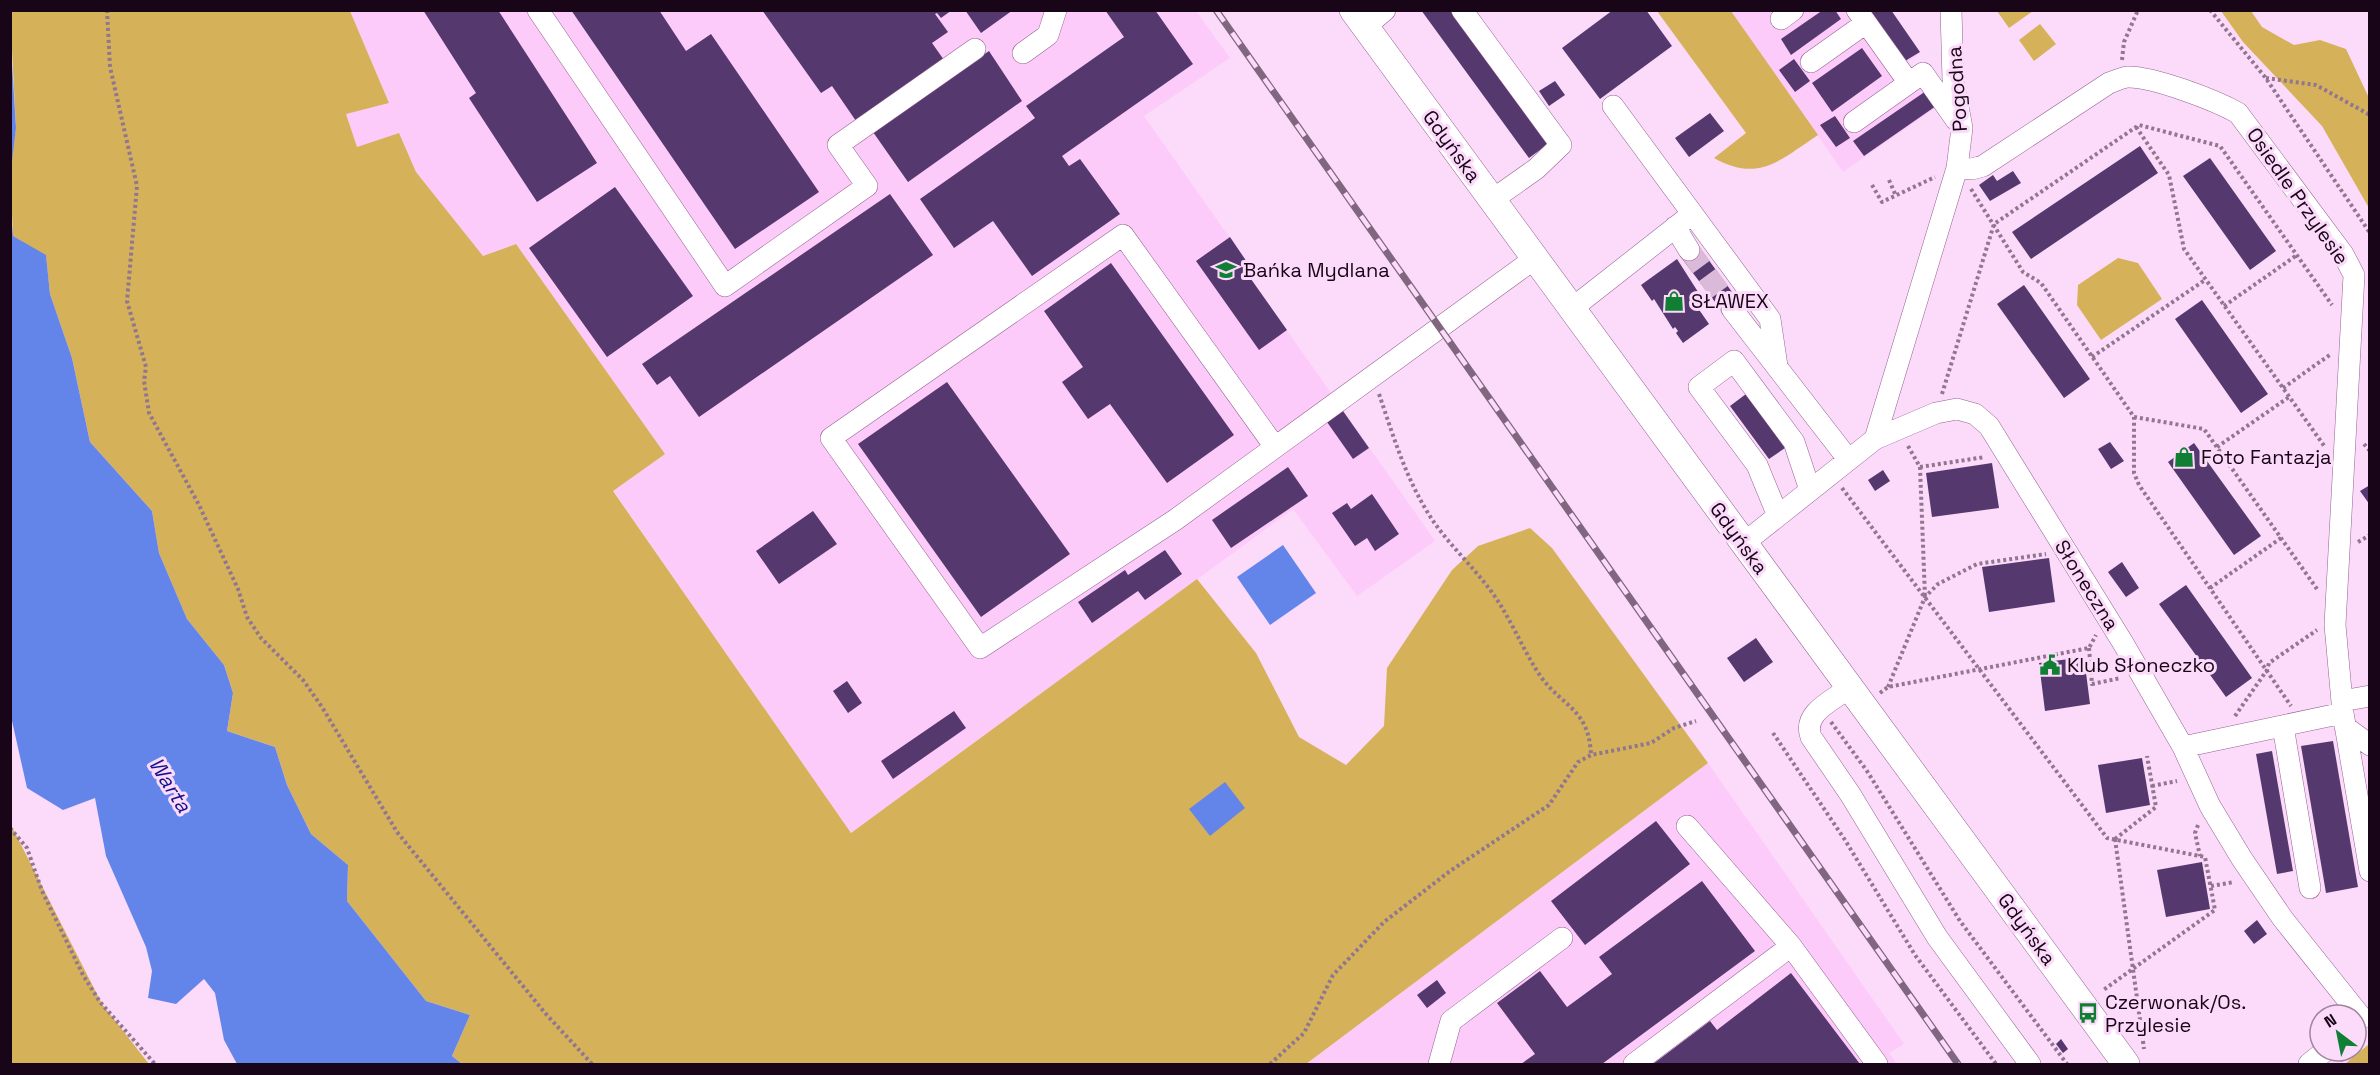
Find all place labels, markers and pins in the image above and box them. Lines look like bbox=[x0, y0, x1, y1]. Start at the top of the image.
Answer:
place label: Bańka Mydlana bbox=[1243, 257, 1390, 283]
school or university icon: Bańka Mydlana bbox=[1214, 258, 1238, 282]
place label: SŁAWEX bbox=[1691, 288, 1769, 314]
shop icon: SŁAWEX bbox=[1662, 289, 1686, 313]
place label: Foto Fantazja bbox=[2201, 444, 2332, 470]
shop icon: Foto Fantazja bbox=[2172, 445, 2196, 469]
place label: Klub Słoneczko bbox=[2067, 652, 2215, 678]
public building icon: Klub Słoneczko bbox=[2038, 653, 2062, 677]
place label: Czerwonak/Os. Przylesie bbox=[2105, 989, 2246, 1038]
bus stop icon: Czerwonak/Os. Przylesie bbox=[2076, 1001, 2100, 1025]

